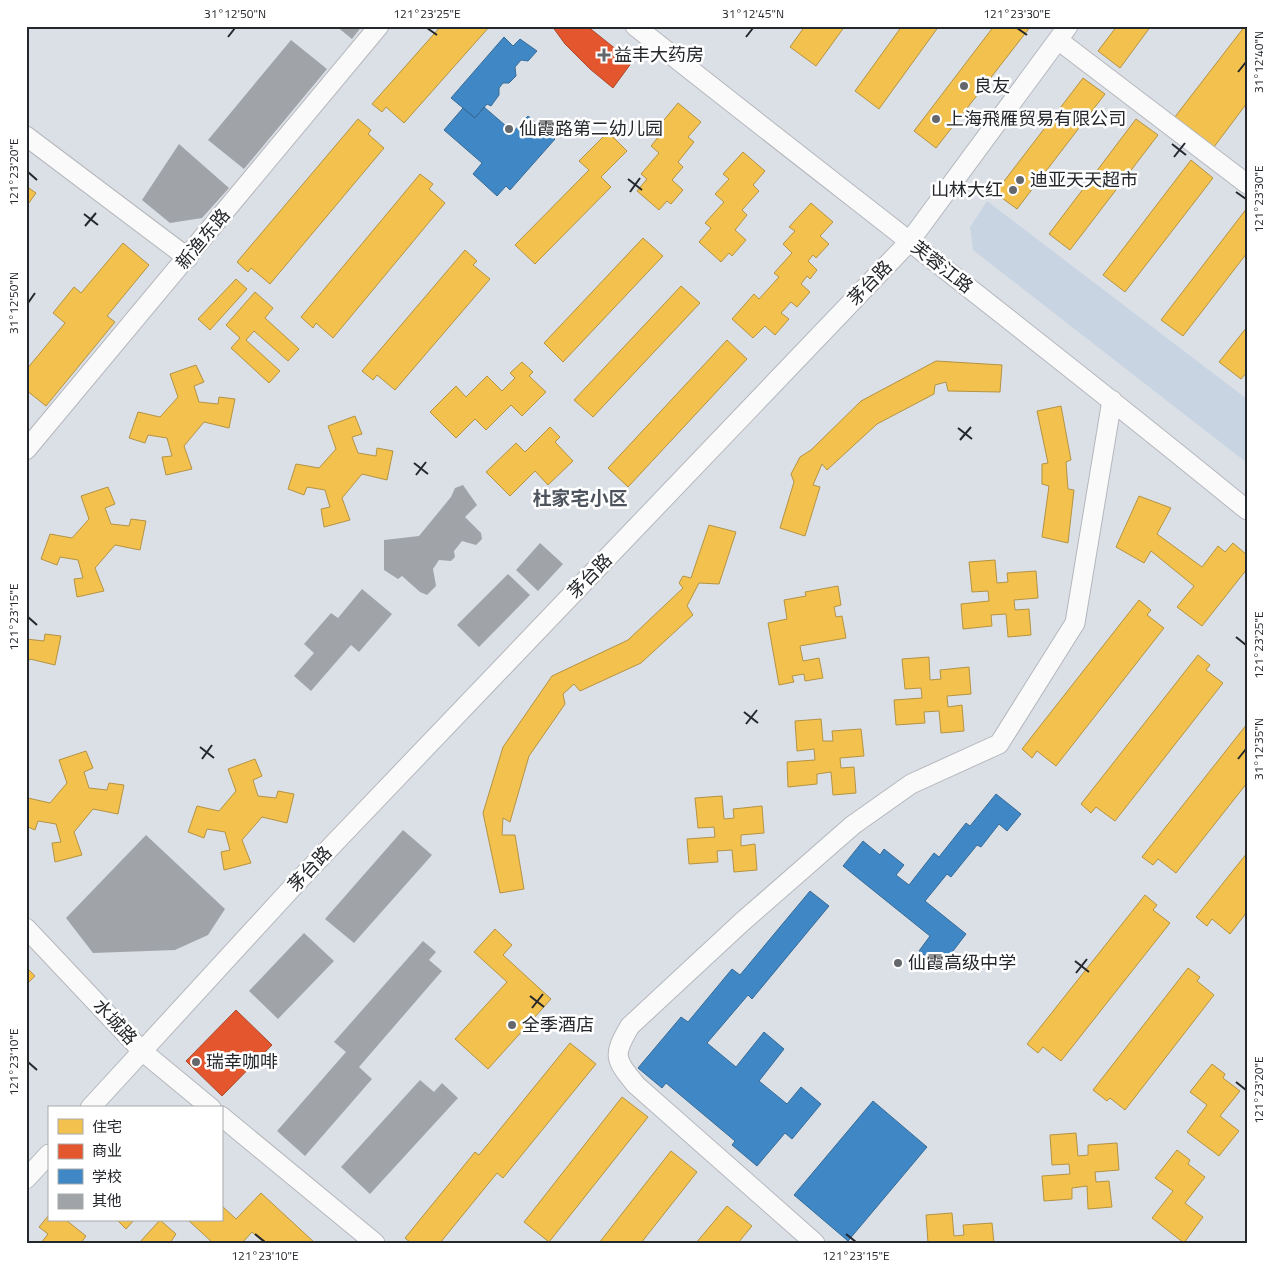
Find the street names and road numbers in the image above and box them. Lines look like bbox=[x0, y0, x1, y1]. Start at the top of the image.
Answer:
street label: 新渔东路 bbox=[169, 202, 236, 275]
street label: 芙蓉江路 bbox=[906, 234, 979, 299]
street label: 茅台路 bbox=[841, 254, 898, 311]
street label: 茅台路 bbox=[561, 547, 618, 604]
street label: 茅台路 bbox=[281, 840, 338, 898]
street label: 水城路 bbox=[87, 993, 144, 1051]

